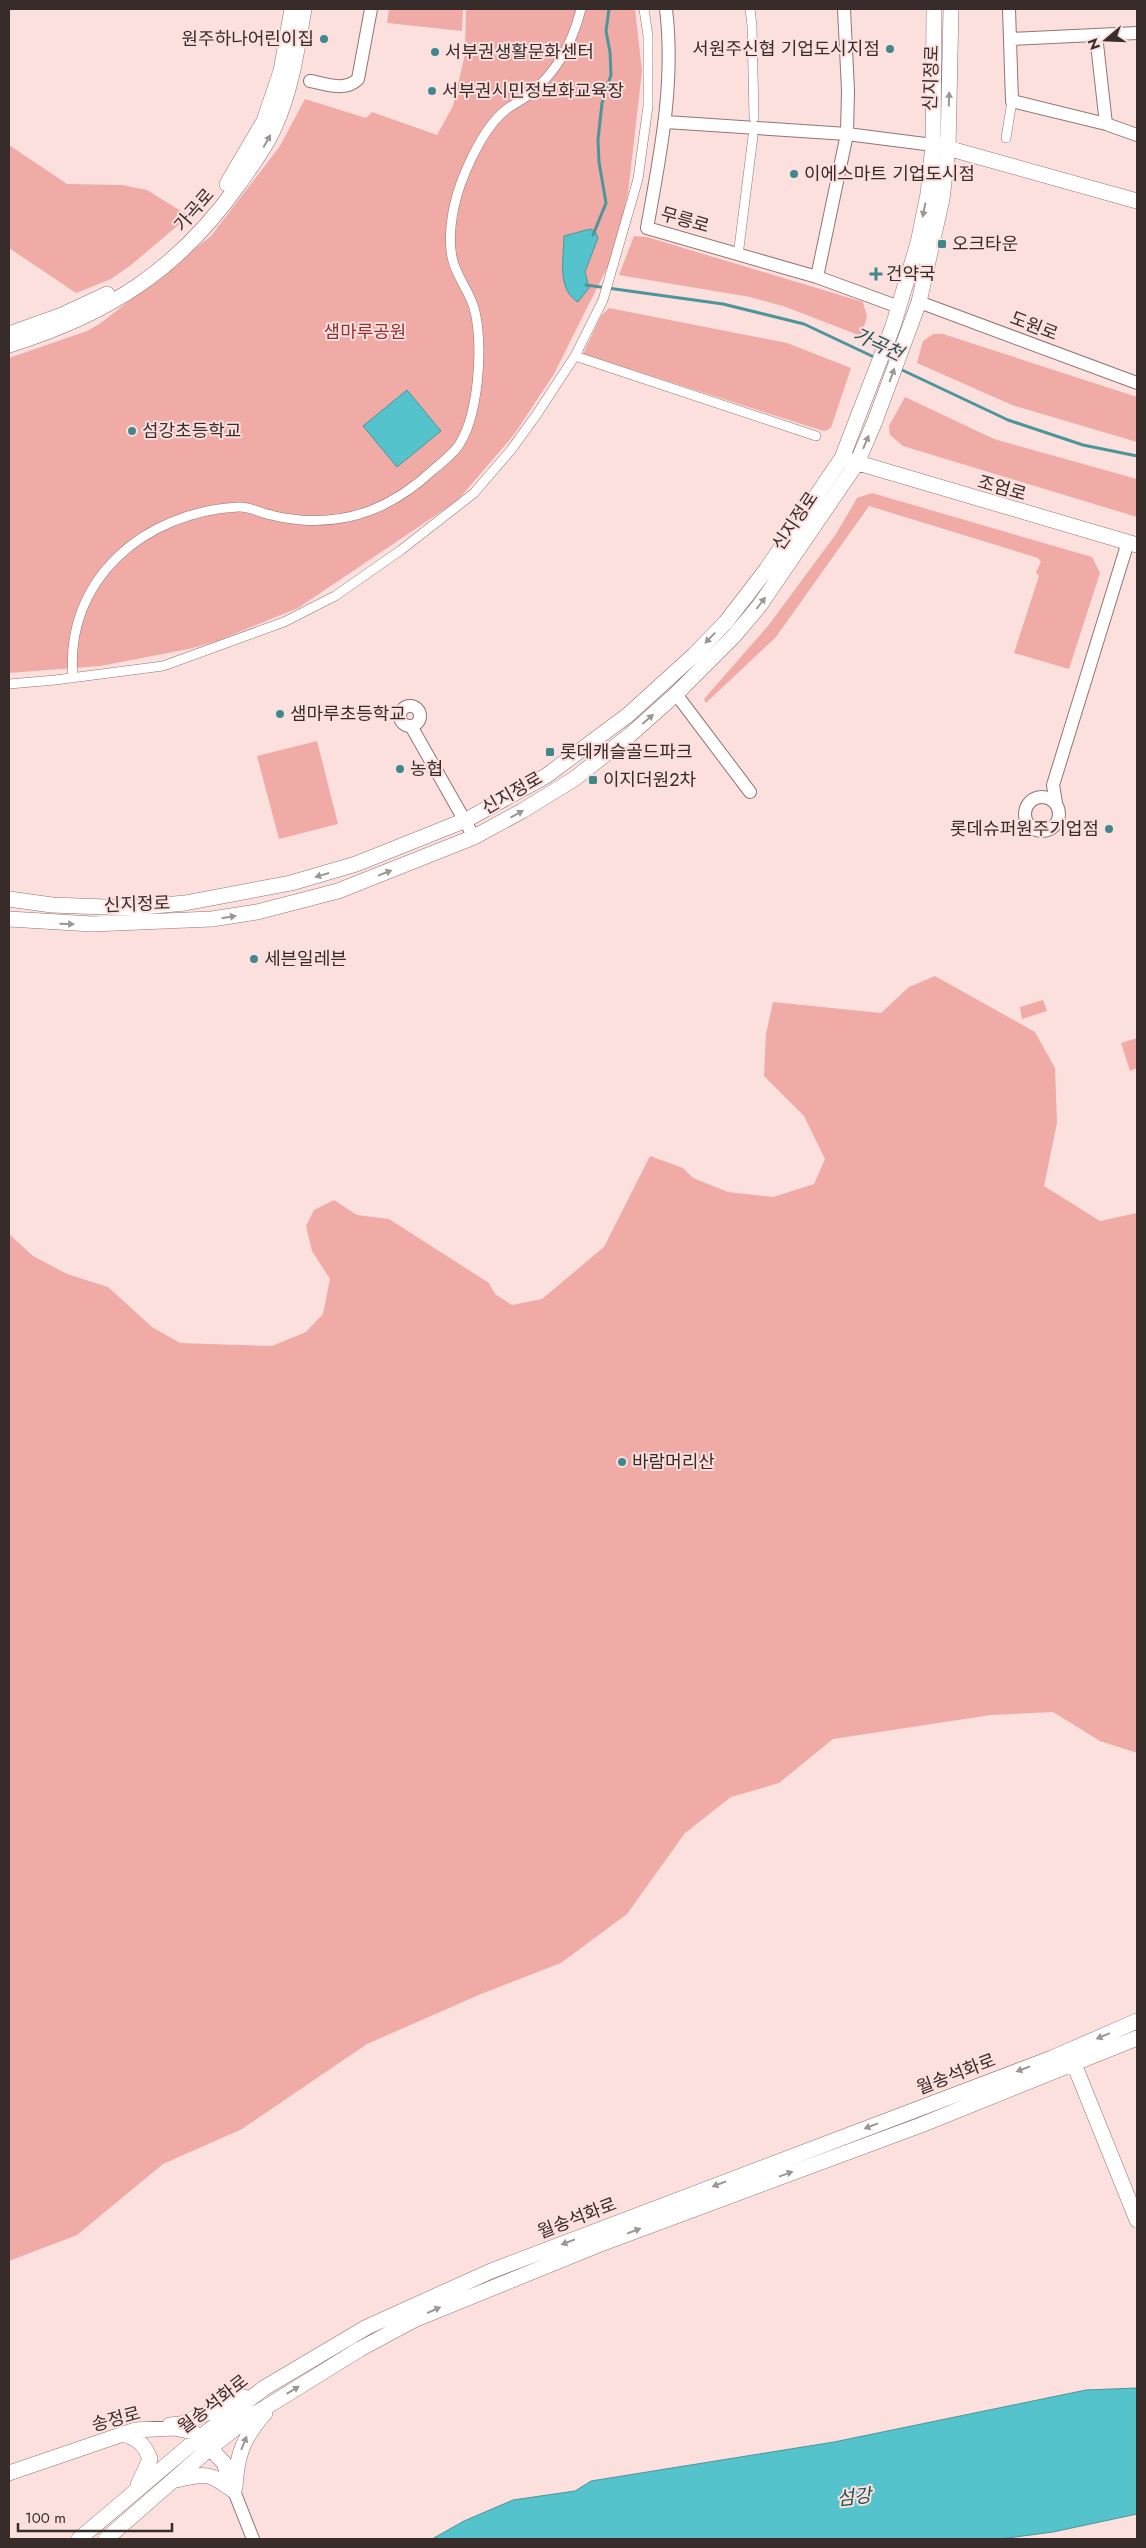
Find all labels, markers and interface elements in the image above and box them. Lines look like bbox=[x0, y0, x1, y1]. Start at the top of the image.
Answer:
north arrow bbox=[1081, 15, 1131, 65]
place label: 원주하나어린이집 bbox=[182, 26, 314, 52]
marker: 원주하나어린이집 bbox=[318, 33, 330, 45]
place label: 서원주신협 기업도시지점 bbox=[692, 36, 880, 62]
text: N bbox=[1082, 36, 1105, 53]
place label: 서부권생활문화센터 bbox=[445, 39, 594, 65]
marker: 서원주신협 기업도시지점 bbox=[884, 43, 896, 55]
street label: 신지정로 bbox=[917, 44, 945, 112]
marker: 서부권생활문화센터 bbox=[429, 46, 441, 58]
place label: 서부권시민정보화교육장 bbox=[442, 78, 624, 104]
marker: 서부권시민정보화교육장 bbox=[426, 85, 438, 97]
one-way arrow bbox=[945, 91, 953, 107]
one-way arrow bbox=[263, 134, 271, 149]
place label: 이에스마트 기업도시점 bbox=[804, 161, 975, 187]
marker: 이에스마트 기업도시점 bbox=[788, 168, 800, 180]
street label: 가곡로 bbox=[168, 183, 220, 237]
street label: 무릉로 bbox=[658, 201, 712, 239]
one-way arrow bbox=[920, 203, 928, 219]
place label: 오크타운 bbox=[952, 231, 1018, 257]
marker: 오크타운 bbox=[936, 238, 948, 250]
place label: 건약국 bbox=[886, 261, 936, 287]
marker: 건약국 bbox=[870, 268, 882, 280]
street label: 도원로 bbox=[1006, 305, 1062, 347]
park label: 샘마루공원 bbox=[324, 319, 406, 345]
water label: 가곡천 bbox=[849, 321, 909, 368]
one-way arrow bbox=[888, 367, 896, 382]
place label: 섬강초등학교 bbox=[142, 418, 241, 444]
marker: 섬강초등학교 bbox=[126, 425, 138, 437]
one-way arrow bbox=[863, 435, 871, 449]
street label: 조엄로 bbox=[975, 469, 1029, 507]
street label: 신지정로 bbox=[766, 486, 824, 556]
one-way arrow bbox=[756, 596, 766, 610]
one-way arrow bbox=[704, 632, 716, 644]
place label: 샘마루초등학교 bbox=[290, 701, 406, 727]
marker: 샘마루초등학교 bbox=[274, 708, 286, 720]
one-way arrow bbox=[642, 713, 654, 725]
place label: 롯데캐슬골드파크 bbox=[560, 739, 692, 765]
marker: 롯데캐슬골드파크 bbox=[544, 746, 556, 758]
place label: 농협 bbox=[410, 756, 443, 782]
marker: 농협 bbox=[394, 763, 406, 775]
street label: 신지정로 bbox=[477, 765, 547, 821]
place label: 이지더원2차 bbox=[603, 767, 696, 793]
marker: 이지더원2차 bbox=[587, 774, 599, 786]
one-way arrow bbox=[510, 809, 523, 818]
place label: 롯데슈퍼원주기업점 bbox=[950, 816, 1099, 842]
marker: 롯데슈퍼원주기업점 bbox=[1103, 823, 1115, 835]
one-way arrow bbox=[378, 869, 393, 877]
one-way arrow bbox=[315, 871, 330, 879]
street label: 신지정로 bbox=[103, 890, 171, 918]
one-way arrow bbox=[221, 912, 237, 920]
one-way arrow bbox=[59, 920, 75, 928]
place label: 세븐일레븐 bbox=[264, 946, 347, 972]
marker: 세븐일레븐 bbox=[248, 953, 260, 965]
place label: 바람머리산 bbox=[632, 1449, 715, 1475]
marker: 바람머리산 bbox=[616, 1456, 628, 1468]
one-way arrow bbox=[1096, 2032, 1110, 2040]
street label: 월송석화로 bbox=[913, 2047, 999, 2101]
one-way arrow bbox=[1016, 2066, 1031, 2073]
one-way arrow bbox=[864, 2123, 879, 2131]
one-way arrow bbox=[779, 2170, 794, 2177]
one-way arrow bbox=[712, 2181, 727, 2188]
street label: 월송석화로 bbox=[534, 2191, 620, 2245]
one-way arrow bbox=[627, 2227, 642, 2234]
one-way arrow bbox=[560, 2238, 575, 2246]
one-way arrow bbox=[427, 2306, 441, 2314]
street label: 월송석화로 bbox=[172, 2368, 254, 2440]
one-way arrow bbox=[286, 2385, 300, 2395]
street label: 송정로 bbox=[89, 2400, 143, 2438]
one-way arrow bbox=[240, 2436, 248, 2450]
water label: 섬강 bbox=[835, 2481, 875, 2513]
scale bar bbox=[18, 2500, 171, 2532]
text: 100 m bbox=[25, 2507, 66, 2529]

